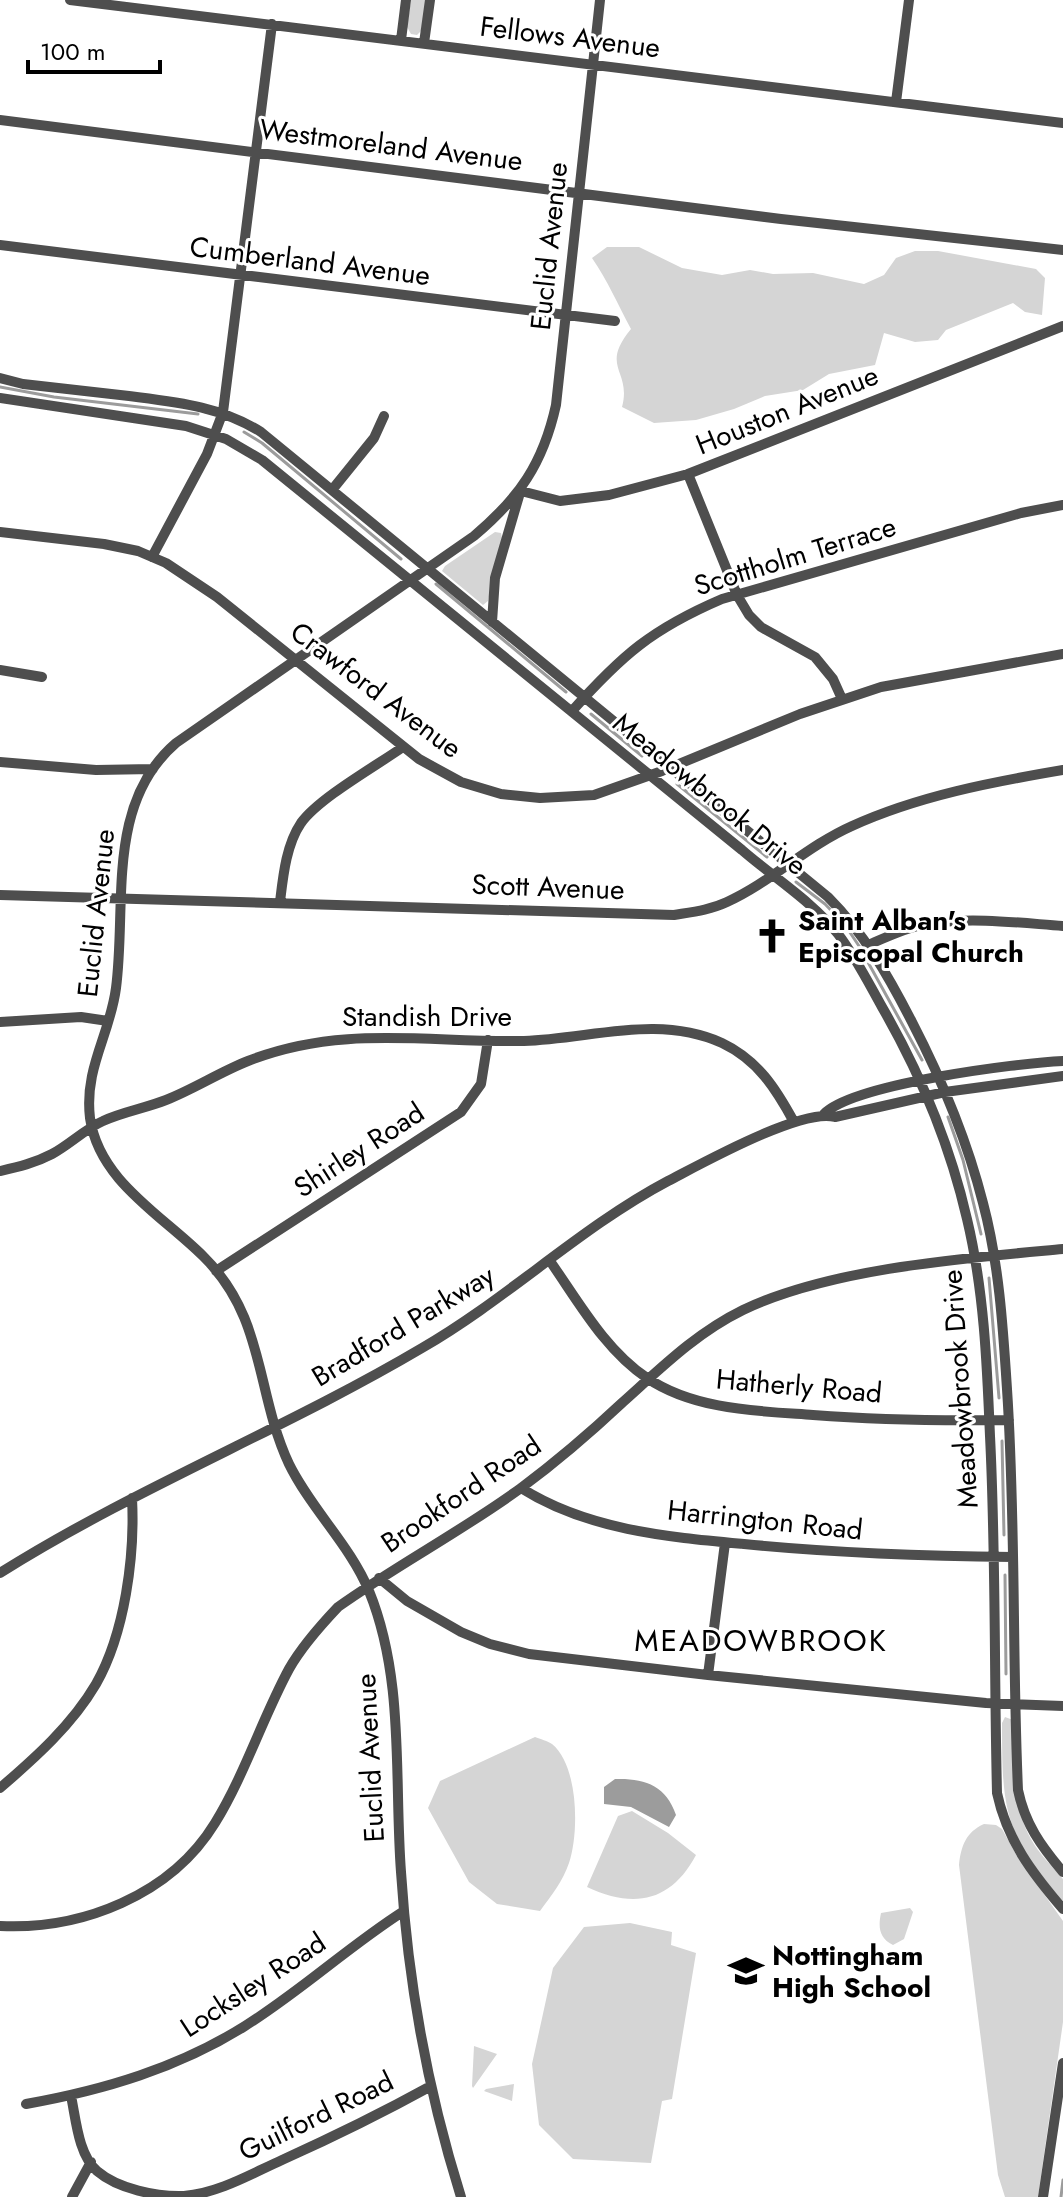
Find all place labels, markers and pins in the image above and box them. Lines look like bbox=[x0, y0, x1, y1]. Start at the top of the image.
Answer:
place label: Saint Alban's Episcopal Church bbox=[798, 900, 1024, 973]
church icon: Saint Alban's Episcopal Church bbox=[753, 917, 791, 955]
place label: Nottingham High School bbox=[772, 1935, 931, 2008]
school or university icon: Nottingham High School bbox=[727, 1952, 765, 1990]

